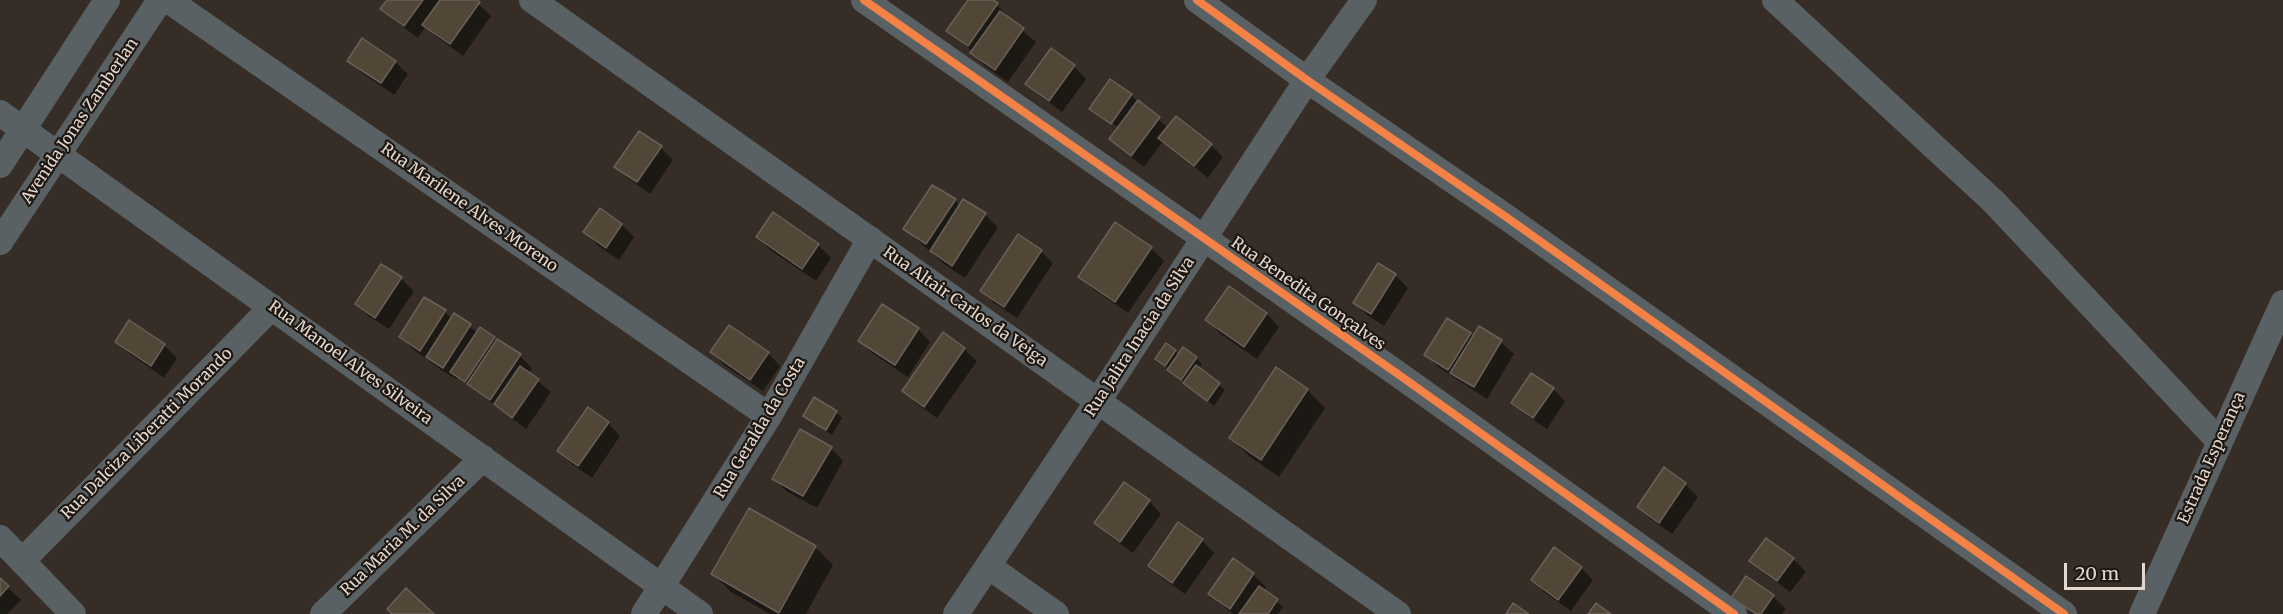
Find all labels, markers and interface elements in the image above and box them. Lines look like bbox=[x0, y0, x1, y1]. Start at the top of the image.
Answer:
street label: Avenida Jonas Zamberlan bbox=[17, 35, 143, 207]
street label: Rua Marilene Alves Moreno bbox=[377, 139, 561, 277]
street label: Rua Benedita Gonçalves bbox=[1227, 233, 1389, 355]
street label: Rua Altair Carlos da Veiga bbox=[879, 243, 1051, 371]
street label: Rua Jalira Inacia da Silva bbox=[1081, 254, 1199, 420]
street label: Rua Manoel Alves Silveira bbox=[264, 297, 436, 429]
street label: Rua Dalciza Liberatti Morando bbox=[57, 344, 237, 524]
street label: Rua Geralda da Costa bbox=[710, 354, 810, 502]
street label: Estrada Esperança bbox=[2174, 389, 2250, 527]
street label: Rua Maria M. da Silva bbox=[337, 472, 469, 600]
scale bar bbox=[2067, 551, 2148, 589]
text: 20 m bbox=[2075, 562, 2119, 585]

